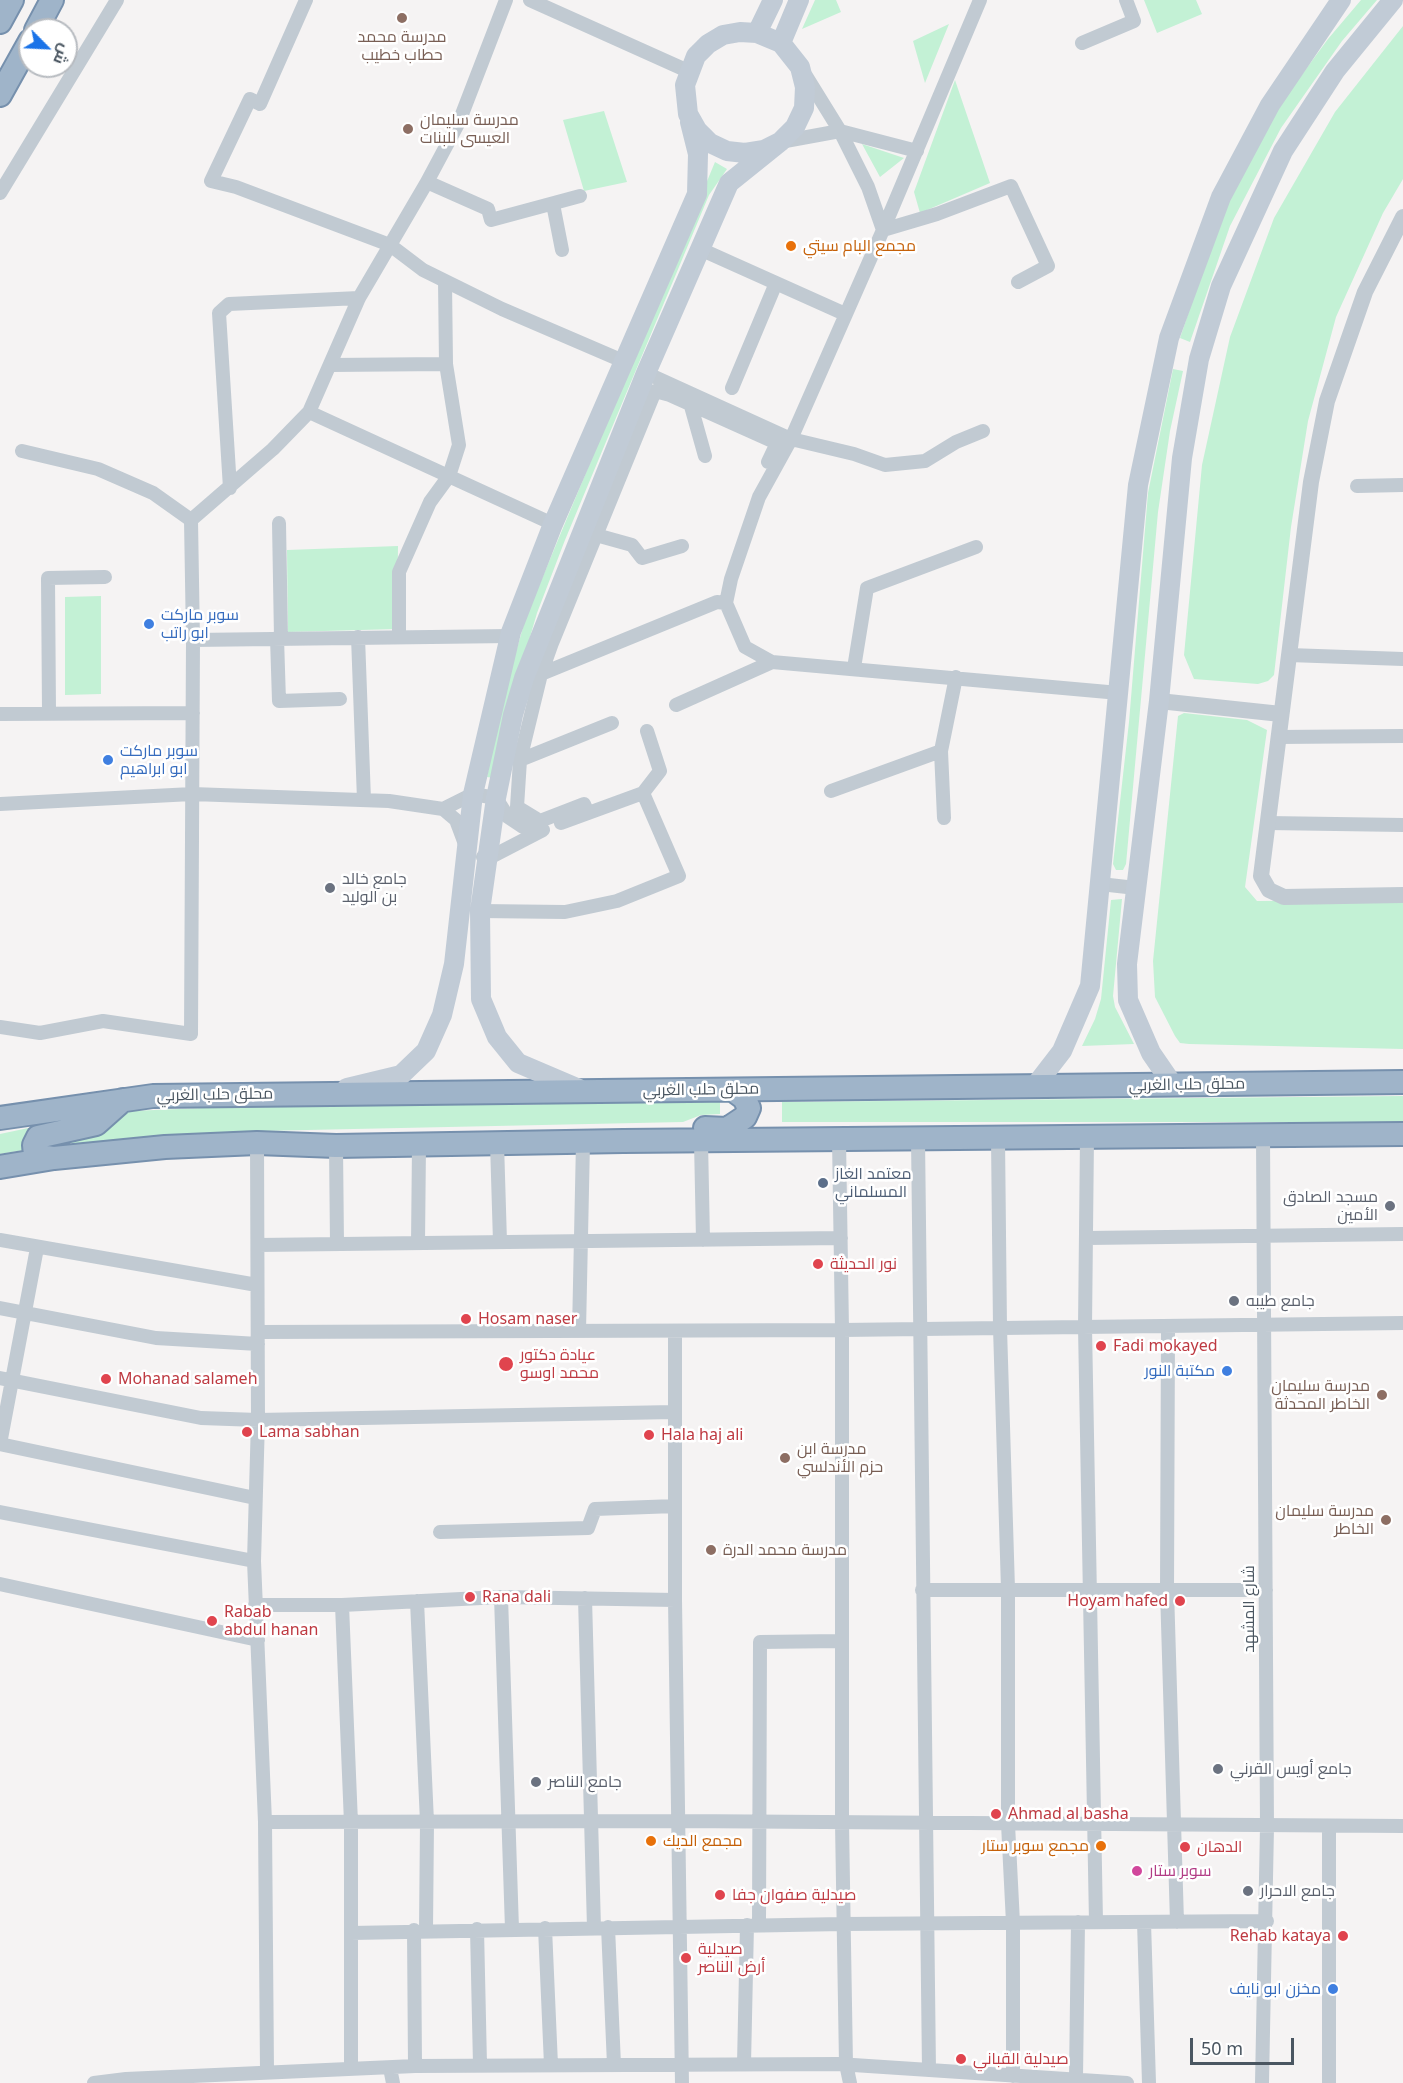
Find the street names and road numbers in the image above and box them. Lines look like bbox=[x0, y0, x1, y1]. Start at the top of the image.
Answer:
street label: محلق حلب الغربي bbox=[1129, 1074, 1245, 1096]
street label: محلق حلب الغربي bbox=[643, 1079, 759, 1101]
street label: محلق حلب الغربي bbox=[157, 1084, 273, 1106]
street label: شارع المشهد bbox=[1239, 1565, 1259, 1653]

